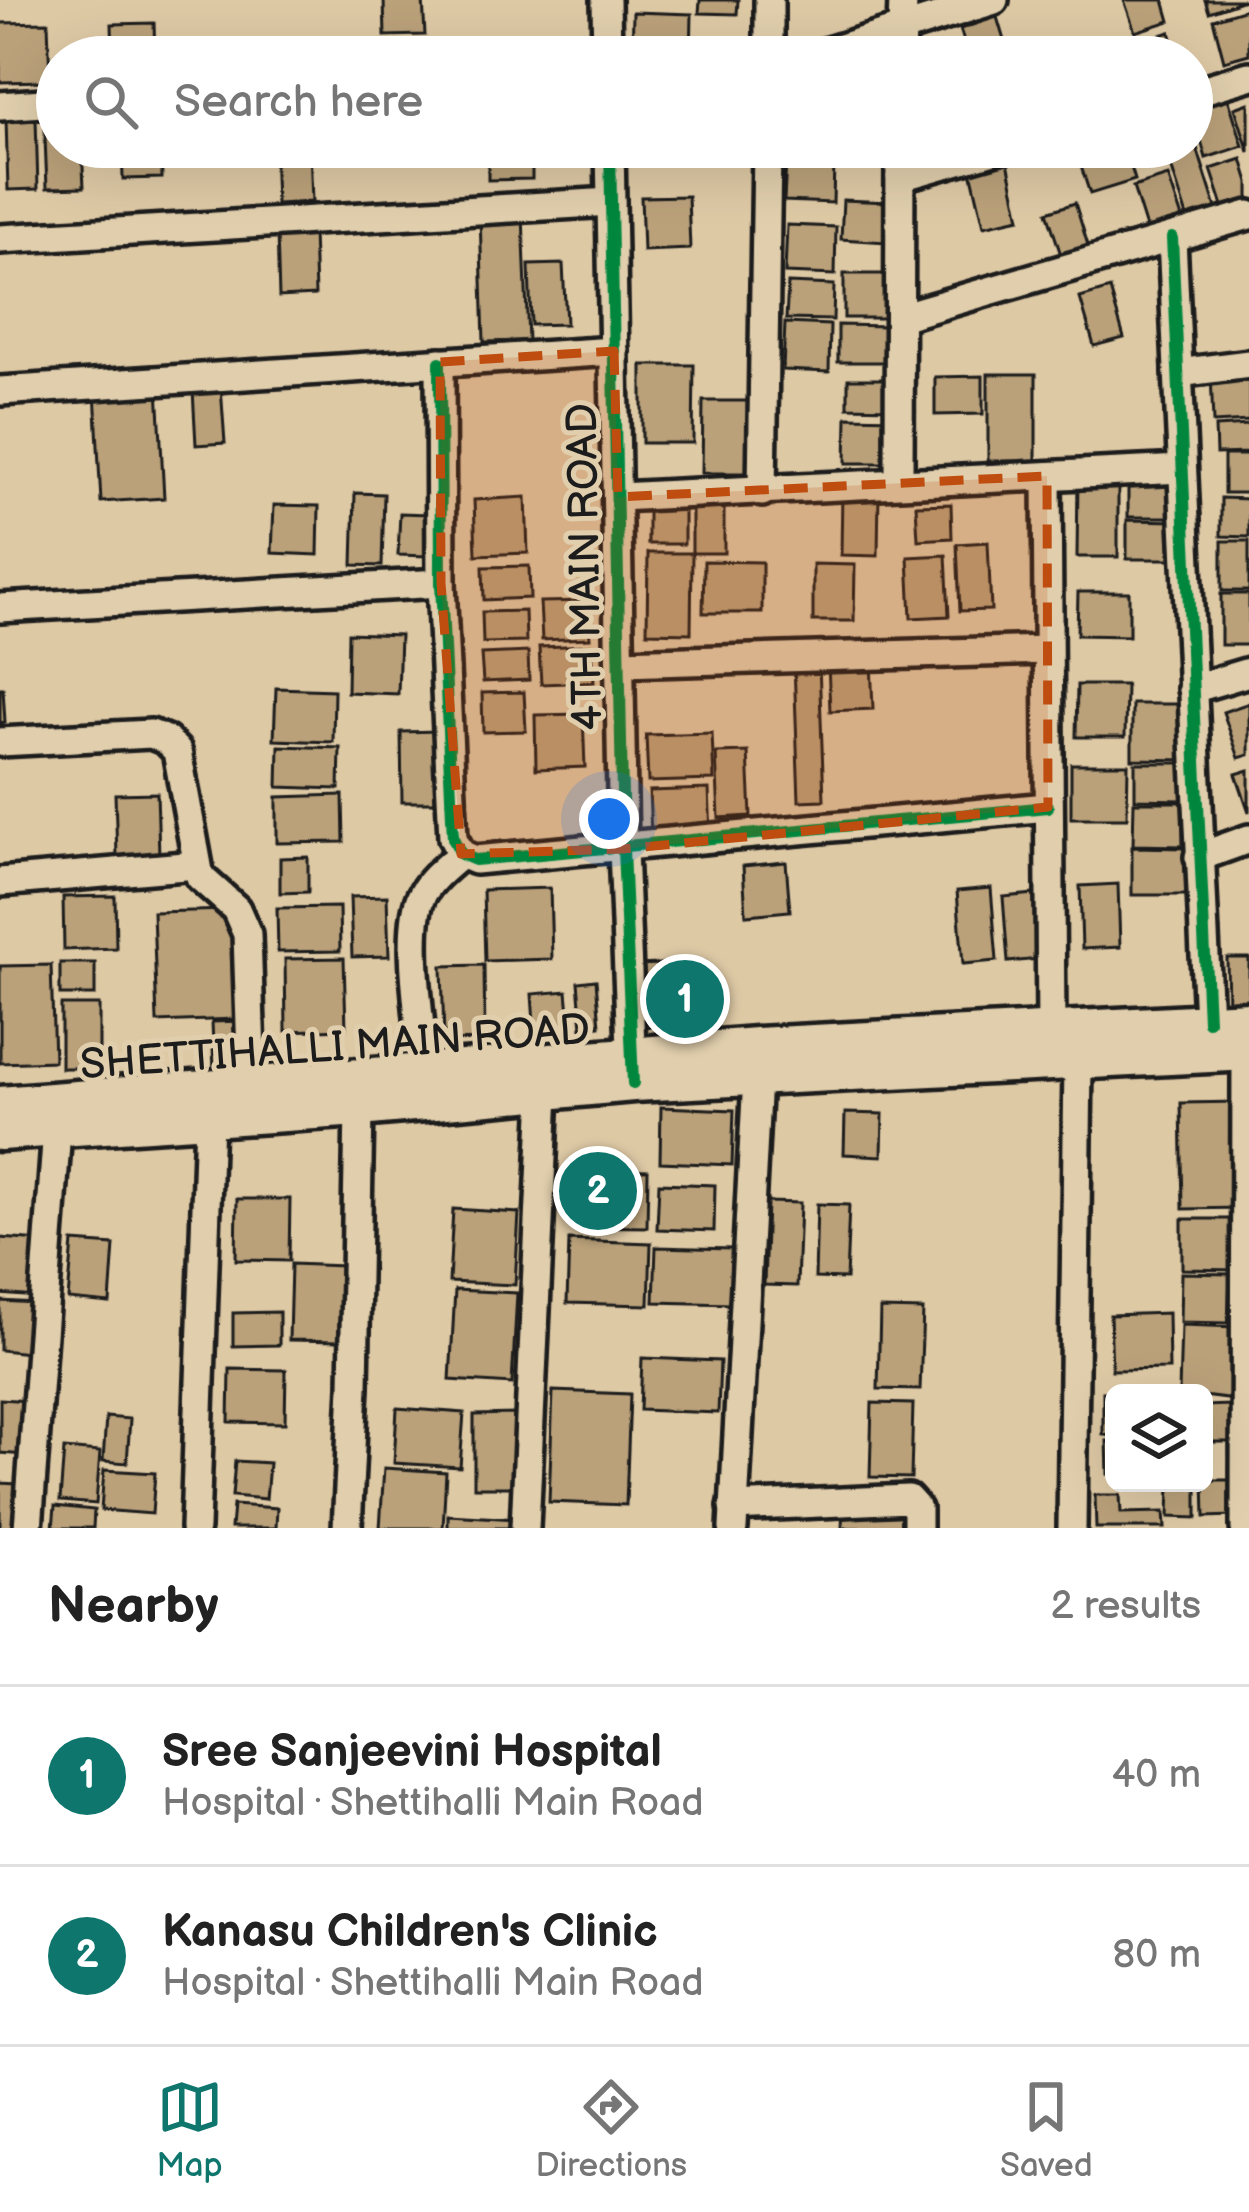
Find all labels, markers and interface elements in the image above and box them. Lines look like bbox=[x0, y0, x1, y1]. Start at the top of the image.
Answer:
search box bbox=[36, 36, 1213, 168]
icon: search bbox=[78, 69, 144, 135]
text: Search here bbox=[174, 75, 423, 130]
street label: 4TH MAIN ROAD bbox=[558, 403, 614, 731]
your location bbox=[579, 789, 639, 849]
pin: 1 bbox=[646, 954, 724, 1044]
street label: SHETTIHALLI MAIN ROAD bbox=[78, 1005, 592, 1091]
pin: 2 bbox=[559, 1146, 637, 1236]
map controls bbox=[1105, 1384, 1213, 1492]
button: layers bbox=[1105, 1384, 1213, 1492]
text: Nearby bbox=[48, 1576, 219, 1637]
text: 2 results bbox=[1050, 1583, 1201, 1630]
text: Sree Sanjeevini Hospital bbox=[162, 1725, 662, 1780]
text: 1 bbox=[79, 1752, 95, 1799]
text: 40 m bbox=[1111, 1752, 1201, 1799]
text: Hospital · Shettihalli Main Road bbox=[162, 1780, 704, 1827]
text: Kanasu Children's Clinic bbox=[162, 1905, 658, 1960]
text: 2 bbox=[75, 1932, 99, 1979]
text: 80 m bbox=[1113, 1932, 1201, 1979]
text: Hospital · Shettihalli Main Road bbox=[162, 1960, 704, 2007]
tab: Map bbox=[156, 2074, 223, 2186]
tab: Directions bbox=[535, 2074, 687, 2186]
tab: Saved bbox=[1000, 2074, 1093, 2186]

